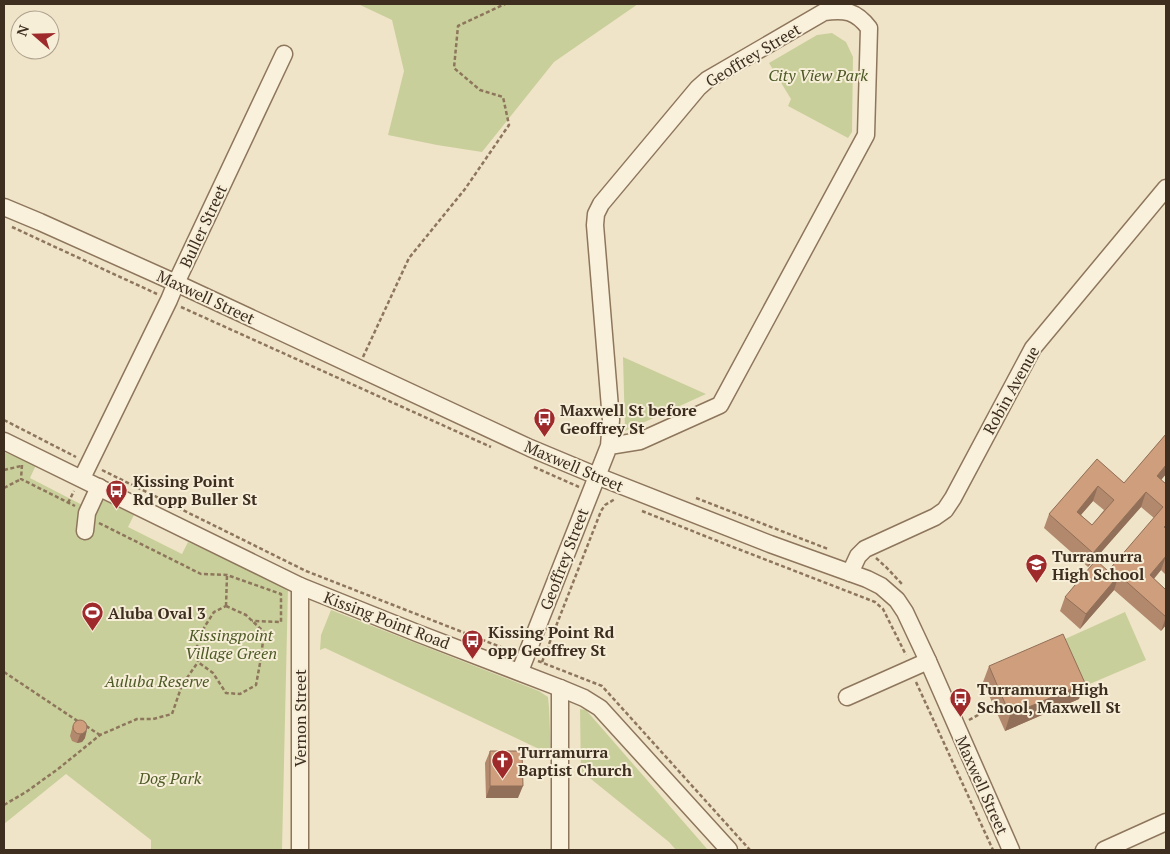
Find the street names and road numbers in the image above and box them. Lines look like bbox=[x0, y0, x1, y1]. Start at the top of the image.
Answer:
street label: Geoffrey Street bbox=[701, 18, 805, 92]
street label: Buller Street bbox=[174, 181, 232, 271]
street label: Maxwell Street bbox=[153, 265, 259, 329]
street label: Robin Avenue bbox=[978, 342, 1044, 438]
street label: Maxwell Street bbox=[521, 435, 627, 497]
street label: Geoffrey Street bbox=[534, 505, 594, 613]
street label: Kissing Point Road bbox=[321, 586, 453, 654]
street label: Vernon Street bbox=[289, 669, 311, 767]
street label: Maxwell Street bbox=[950, 732, 1014, 838]

